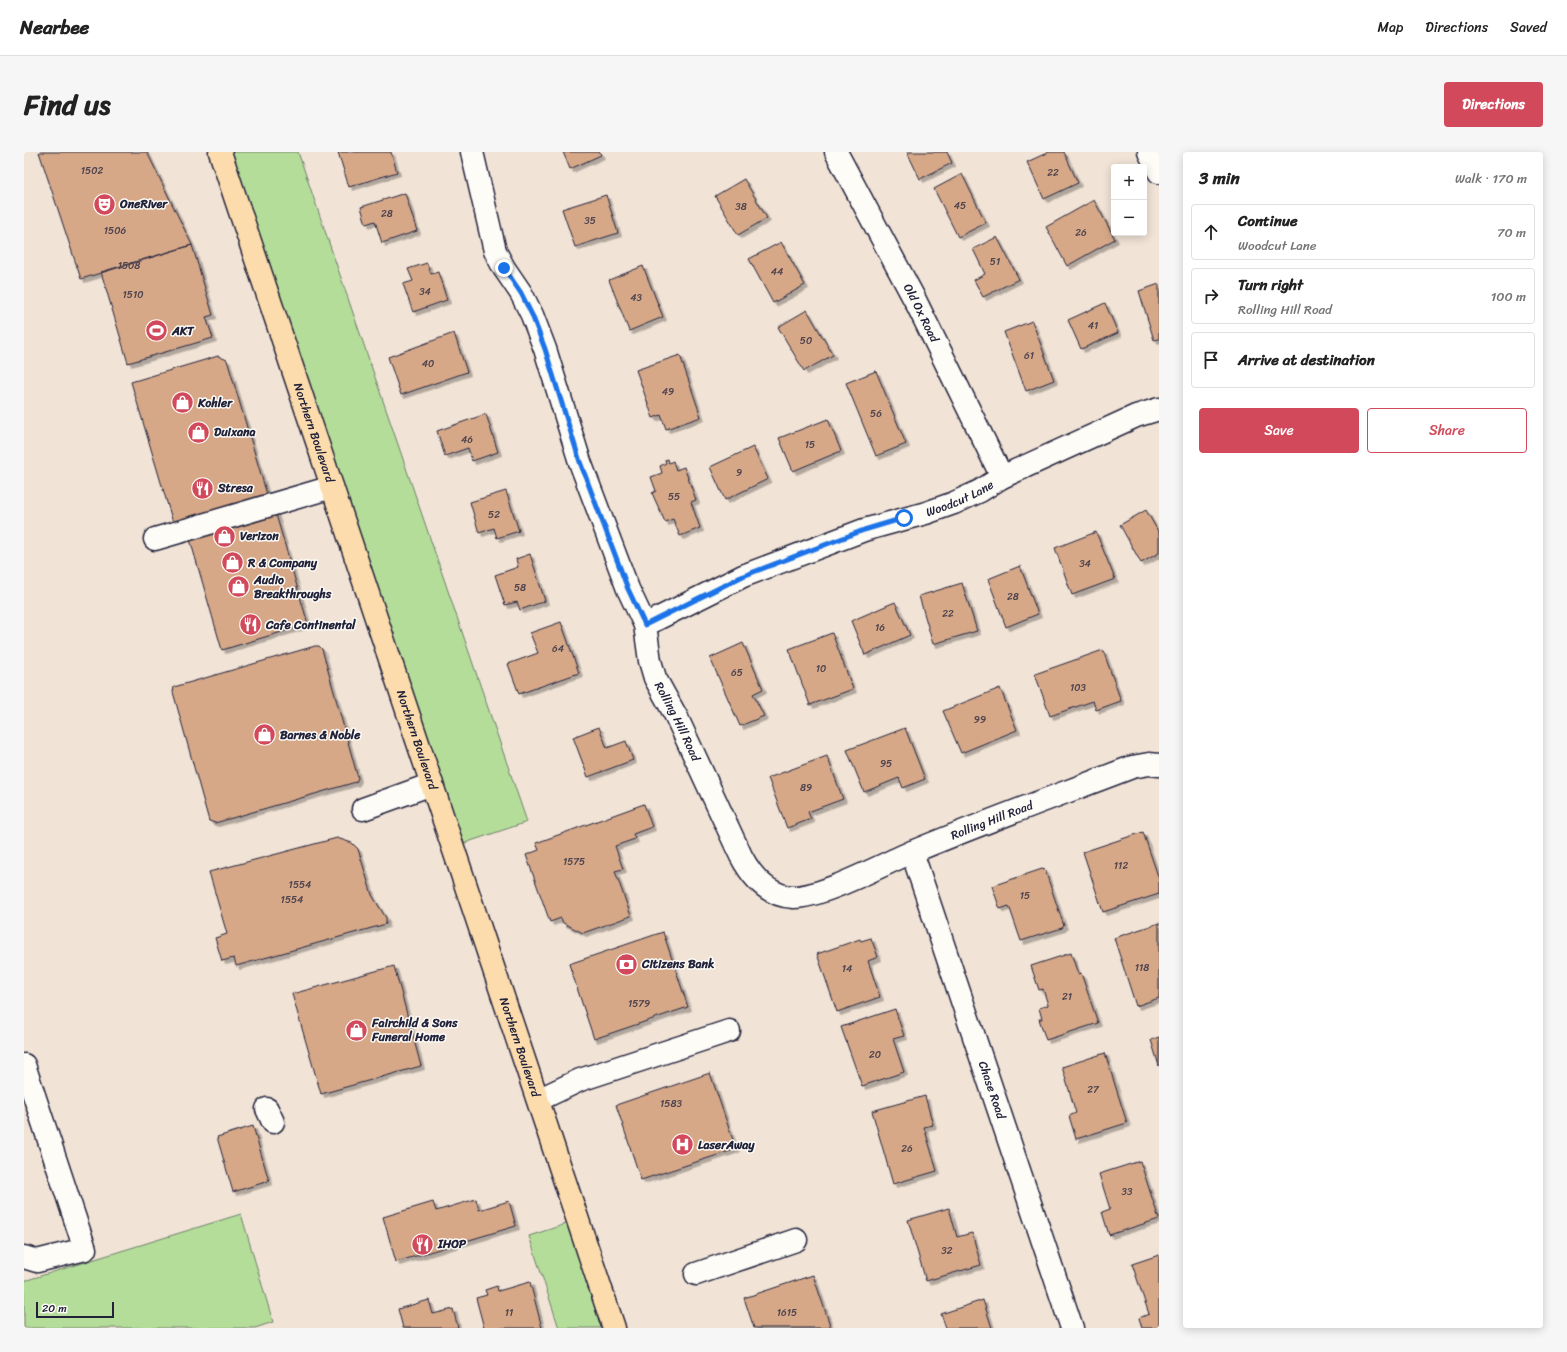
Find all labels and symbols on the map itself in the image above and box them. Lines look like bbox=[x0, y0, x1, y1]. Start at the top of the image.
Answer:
house number: 1502 bbox=[81, 162, 103, 180]
house number: 22 bbox=[1047, 164, 1059, 182]
theatre icon: OneRiver bbox=[91, 191, 117, 217]
place label: OneRiver bbox=[119, 193, 168, 215]
house number: 45 bbox=[954, 197, 966, 215]
house number: 38 bbox=[735, 198, 747, 216]
house number: 28 bbox=[381, 205, 393, 223]
house number: 35 bbox=[584, 212, 596, 230]
house number: 1506 bbox=[104, 222, 127, 240]
house number: 26 bbox=[1075, 224, 1087, 242]
house number: 51 bbox=[990, 253, 1000, 271]
house number: 1508 bbox=[118, 257, 140, 275]
route end bbox=[495, 259, 513, 277]
house number: 44 bbox=[771, 263, 783, 281]
street label: Old Ox Road bbox=[897, 279, 946, 348]
house number: 34 bbox=[419, 283, 431, 301]
house number: 1510 bbox=[122, 286, 144, 304]
house number: 43 bbox=[630, 289, 642, 307]
house number: 41 bbox=[1088, 317, 1098, 335]
sports icon: AKT bbox=[144, 318, 170, 344]
place label: AKT bbox=[171, 320, 195, 342]
house number: 50 bbox=[800, 332, 812, 350]
house number: 61 bbox=[1024, 347, 1034, 365]
house number: 40 bbox=[422, 355, 434, 373]
street label: Northern Boulevard bbox=[287, 380, 341, 486]
house number: 49 bbox=[662, 383, 674, 401]
shop icon: Kohler bbox=[170, 390, 196, 416]
place label: Kohler bbox=[197, 392, 233, 414]
house number: 56 bbox=[870, 405, 882, 423]
shop icon: Duixana bbox=[186, 419, 212, 445]
place label: Duixana bbox=[214, 421, 256, 443]
house number: 46 bbox=[461, 431, 473, 449]
house number: 15 bbox=[805, 436, 815, 454]
house number: 9 bbox=[736, 464, 742, 482]
street label: Woodcut Lane bbox=[923, 474, 998, 523]
restaurant icon: Stresa bbox=[190, 475, 216, 501]
place label: Stresa bbox=[217, 477, 254, 499]
house number: 55 bbox=[668, 488, 680, 506]
house number: 52 bbox=[488, 506, 500, 524]
route start bbox=[895, 509, 913, 527]
shop icon: Verizon bbox=[212, 523, 238, 549]
place label: Verizon bbox=[240, 525, 279, 547]
shop icon: R & Company bbox=[219, 550, 245, 576]
place label: R & Company bbox=[247, 552, 318, 574]
house number: 34 bbox=[1079, 555, 1091, 573]
place label: Audio Breakthroughs bbox=[253, 569, 332, 605]
shop icon: Audio Breakthroughs bbox=[226, 574, 252, 600]
house number: 58 bbox=[514, 579, 526, 597]
house number: 28 bbox=[1007, 588, 1019, 606]
house number: 22 bbox=[942, 605, 954, 623]
restaurant icon: Cafe Continental bbox=[238, 612, 264, 638]
place label: Cafe Continental bbox=[265, 614, 356, 636]
house number: 16 bbox=[875, 619, 885, 637]
house number: 64 bbox=[552, 640, 564, 658]
house number: 10 bbox=[816, 660, 826, 678]
house number: 65 bbox=[731, 664, 743, 682]
street label: Rolling Hill Road bbox=[648, 678, 707, 767]
house number: 103 bbox=[1070, 679, 1087, 697]
street label: Northern Boulevard bbox=[390, 687, 444, 793]
house number: 99 bbox=[974, 711, 986, 729]
shop icon: Barnes & Noble bbox=[252, 722, 278, 748]
place label: Barnes & Noble bbox=[280, 724, 361, 746]
house number: 95 bbox=[880, 755, 892, 773]
house number: 89 bbox=[800, 779, 812, 797]
street label: Rolling Hill Road bbox=[947, 794, 1038, 846]
house number: 1575 bbox=[563, 853, 585, 871]
house number: 112 bbox=[1114, 857, 1128, 875]
house number: 1554 bbox=[289, 876, 311, 894]
house number: 15 bbox=[1020, 887, 1030, 905]
house number: 1554 bbox=[281, 891, 303, 909]
bank icon: Citizens Bank bbox=[614, 951, 640, 977]
place label: Citizens Bank bbox=[641, 953, 715, 975]
house number: 118 bbox=[1135, 959, 1149, 977]
house number: 14 bbox=[842, 960, 852, 978]
house number: 21 bbox=[1062, 988, 1072, 1006]
street label: Northern Boulevard bbox=[493, 994, 547, 1101]
house number: 1579 bbox=[628, 995, 650, 1013]
place label: Fairchild & Sons Funeral Home bbox=[371, 1012, 458, 1048]
shop icon: Fairchild & Sons Funeral Home bbox=[344, 1017, 370, 1043]
house number: 20 bbox=[869, 1046, 881, 1064]
street label: Chase Road bbox=[972, 1058, 1012, 1123]
house number: 27 bbox=[1087, 1081, 1100, 1099]
house number: 1583 bbox=[660, 1095, 682, 1113]
hospital icon: LaserAway bbox=[670, 1132, 696, 1158]
place label: LaserAway bbox=[698, 1134, 755, 1156]
house number: 26 bbox=[901, 1140, 913, 1158]
house number: 33 bbox=[1122, 1183, 1133, 1201]
restaurant icon: IHOP bbox=[410, 1231, 436, 1257]
place label: IHOP bbox=[437, 1233, 467, 1255]
house number: 32 bbox=[941, 1242, 953, 1260]
scale bar bbox=[36, 1300, 114, 1319]
house number: 11 bbox=[505, 1304, 513, 1322]
house number: 1615 bbox=[777, 1304, 797, 1322]

